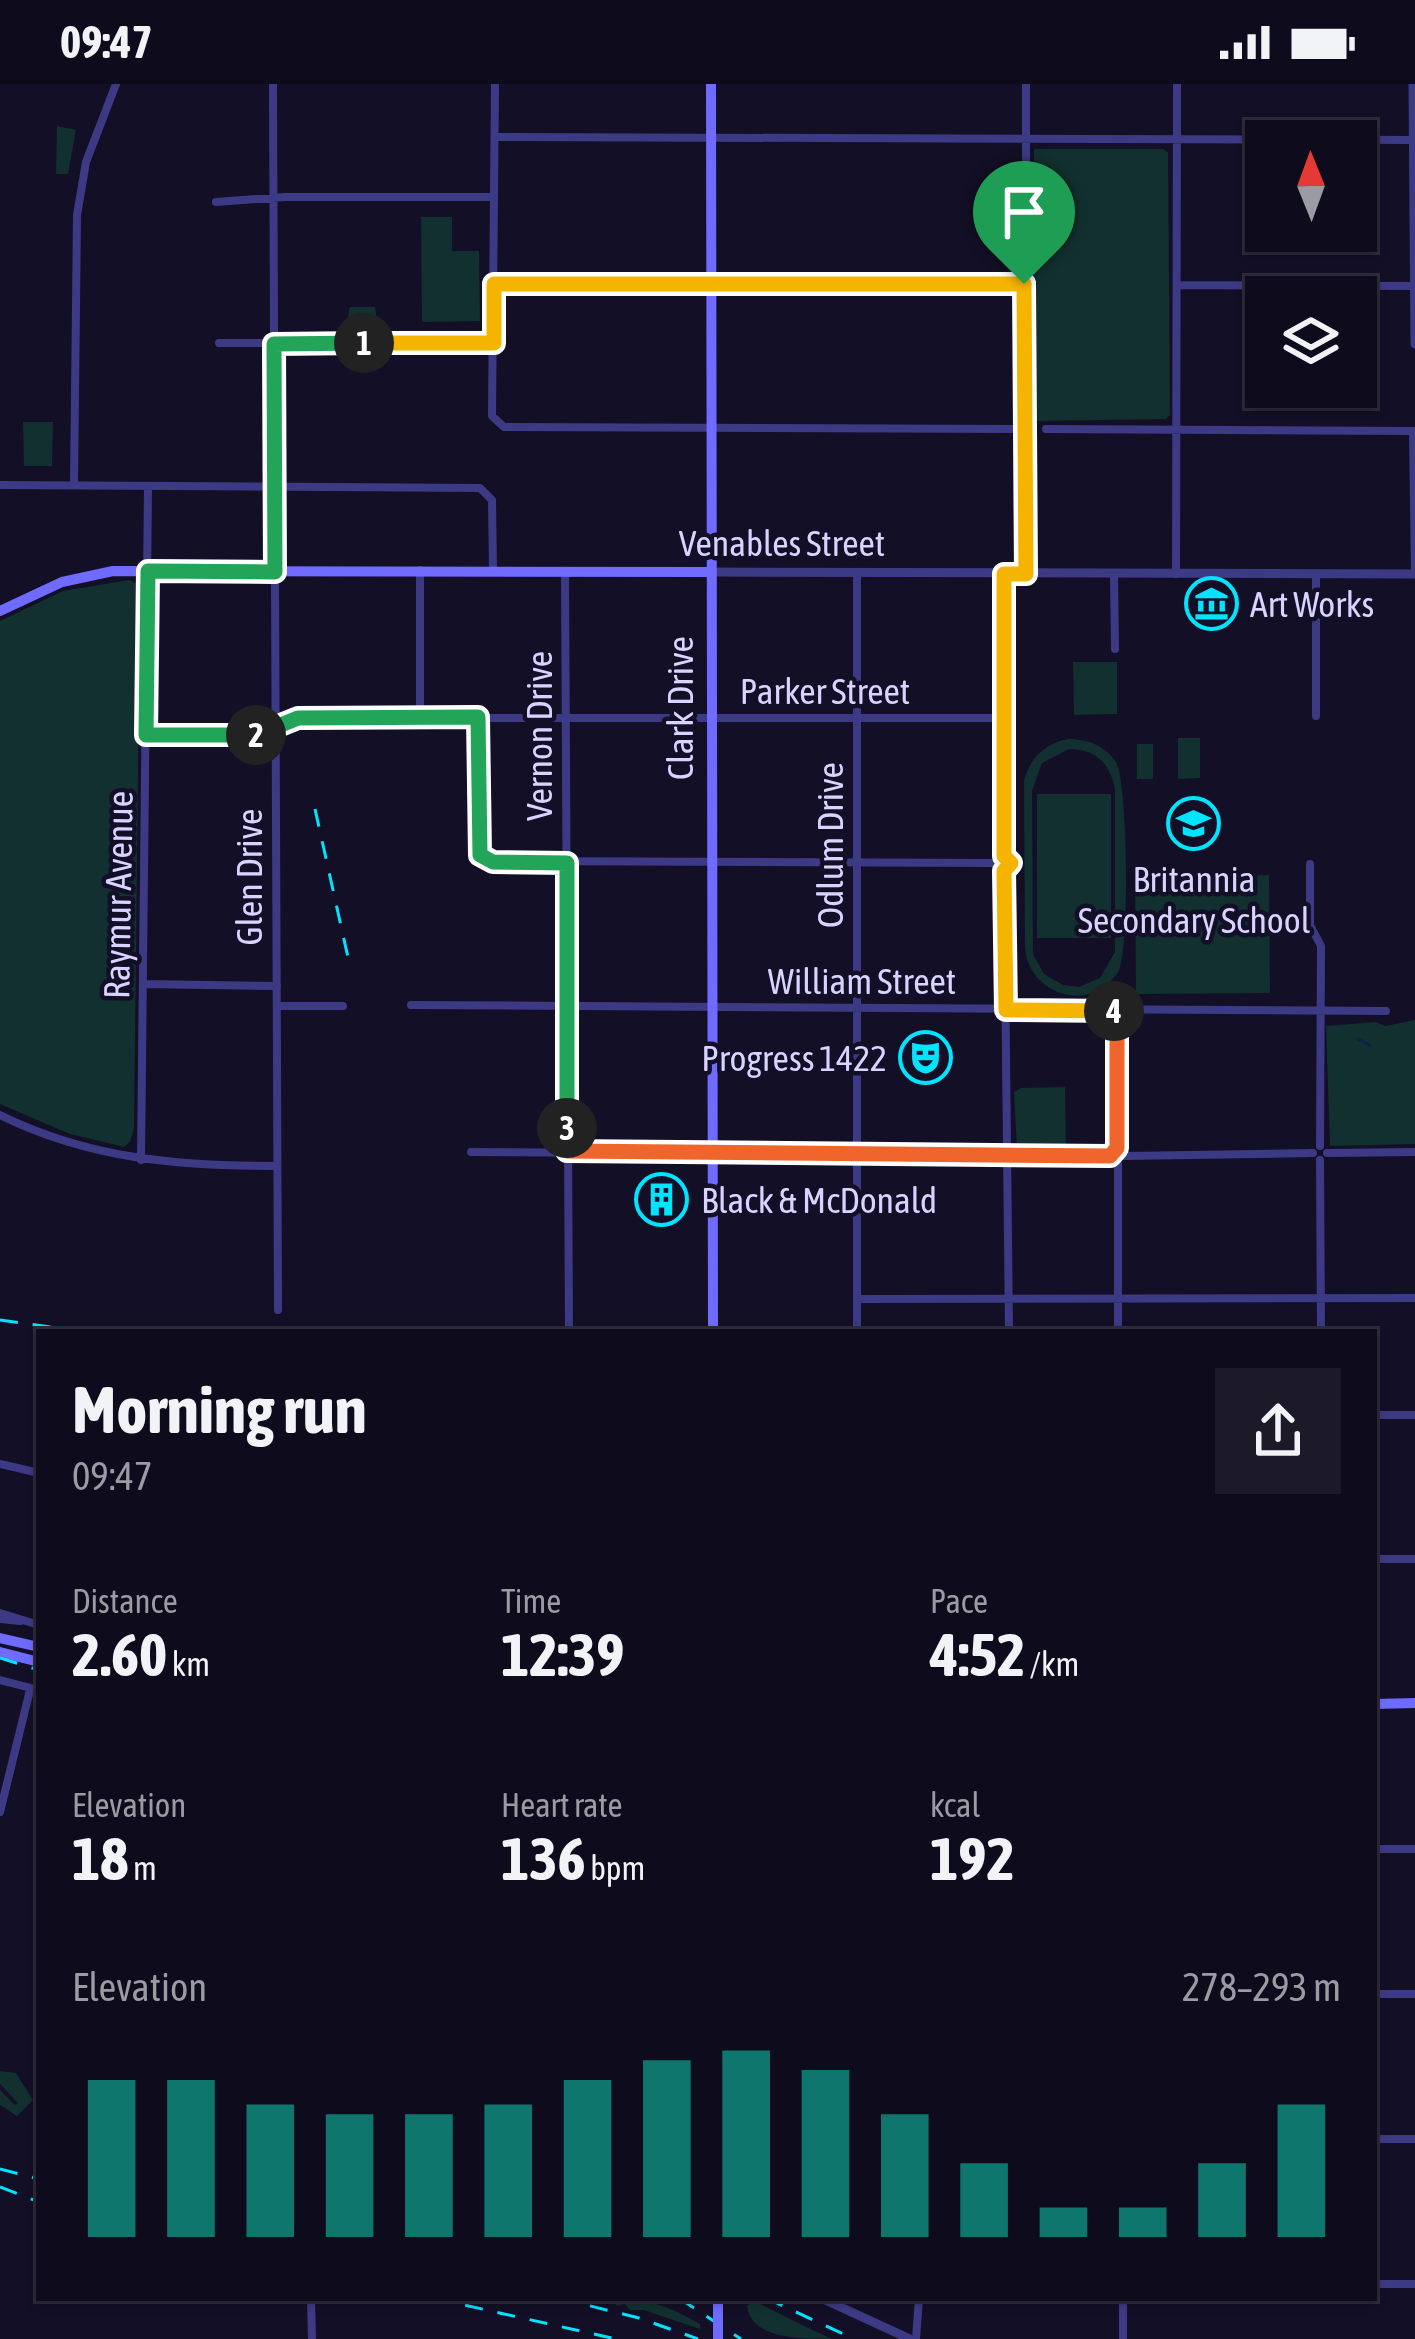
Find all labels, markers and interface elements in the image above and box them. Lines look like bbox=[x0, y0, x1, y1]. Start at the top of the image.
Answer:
text: 09:47 bbox=[60, 16, 153, 68]
north arrow bbox=[1245, 120, 1377, 252]
map controls bbox=[1245, 120, 1377, 408]
pin bbox=[973, 161, 1075, 284]
icon: arrive bbox=[991, 179, 1057, 245]
button: layers bbox=[1245, 276, 1377, 408]
pin: 1 bbox=[334, 313, 394, 373]
text: 1 bbox=[356, 324, 372, 362]
street label: Venables Street bbox=[679, 522, 885, 564]
museum icon: Art Works bbox=[1183, 576, 1239, 632]
place label: Art Works bbox=[1250, 583, 1374, 625]
street label: Clark Drive bbox=[659, 636, 701, 780]
street label: Vernon Drive bbox=[518, 651, 560, 821]
street label: Parker Street bbox=[740, 670, 910, 712]
pin: 2 bbox=[226, 705, 286, 765]
text: 2 bbox=[248, 716, 264, 754]
street label: Odlum Drive bbox=[809, 762, 851, 928]
street label: Raymur Avenue bbox=[95, 791, 141, 999]
school or university icon: Britannia Secondary School bbox=[1166, 795, 1222, 851]
street label: Glen Drive bbox=[228, 809, 270, 945]
place label: Britannia Secondary School bbox=[1078, 858, 1311, 941]
street label: William Street bbox=[768, 960, 956, 1002]
pin: 4 bbox=[1084, 981, 1144, 1041]
text: 4 bbox=[1106, 992, 1122, 1030]
theatre icon: Progress 1422 bbox=[898, 1030, 954, 1086]
place label: Progress 1422 bbox=[701, 1037, 887, 1079]
pin: 3 bbox=[537, 1098, 597, 1158]
text: 3 bbox=[559, 1109, 575, 1147]
building icon: Black & McDonald bbox=[634, 1172, 690, 1228]
place label: Black & McDonald bbox=[701, 1179, 937, 1221]
button: share bbox=[1215, 1368, 1341, 1494]
text: Morning run bbox=[72, 1371, 367, 1447]
text: 09:47 bbox=[72, 1454, 152, 1498]
text: Distance bbox=[72, 1582, 178, 1620]
text: Time bbox=[501, 1582, 561, 1620]
text: Pace bbox=[930, 1582, 988, 1620]
text: 2.60 bbox=[72, 1620, 167, 1689]
text: 12:39 bbox=[501, 1620, 624, 1689]
text: 4:52 bbox=[930, 1620, 1025, 1689]
text: km bbox=[167, 1645, 210, 1683]
text: /km bbox=[1025, 1645, 1079, 1683]
text: Elevation bbox=[72, 1786, 186, 1824]
text: Heart rate bbox=[501, 1786, 623, 1824]
text: kcal bbox=[930, 1786, 980, 1824]
text: 18 bbox=[72, 1824, 128, 1893]
text: 136 bbox=[501, 1824, 586, 1893]
text: 192 bbox=[930, 1824, 1015, 1893]
text: m bbox=[128, 1849, 157, 1887]
text: bpm bbox=[586, 1849, 645, 1887]
text: Elevation bbox=[72, 1965, 207, 2009]
text: 278–293 m bbox=[1182, 1965, 1341, 2009]

